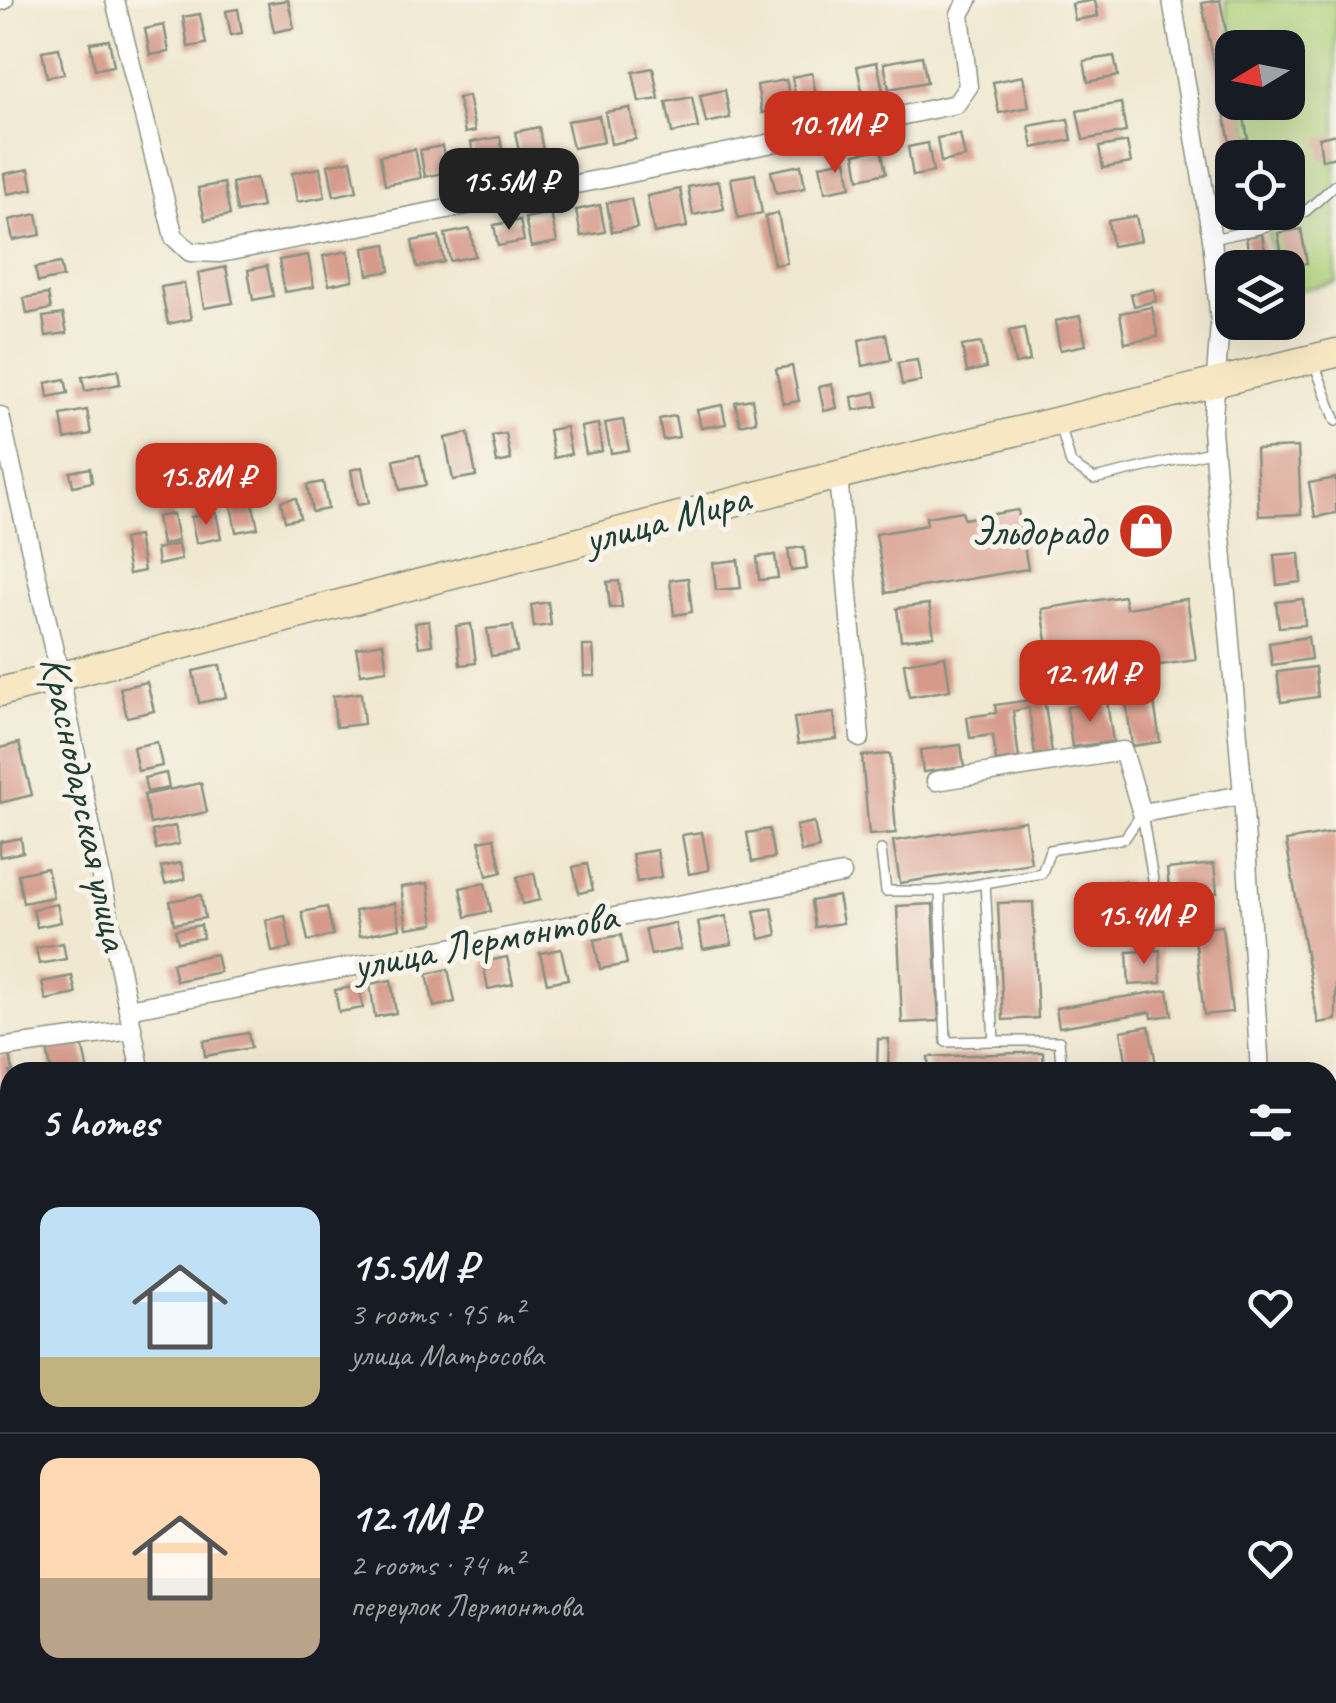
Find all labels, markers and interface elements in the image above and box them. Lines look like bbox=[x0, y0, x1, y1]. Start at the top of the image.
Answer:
north arrow bbox=[1215, 30, 1305, 120]
map controls bbox=[1215, 30, 1305, 340]
pin: 10.1M ₽ bbox=[743, 91, 927, 176]
text: 10.1M ₽ bbox=[786, 103, 884, 144]
button: locate bbox=[1215, 140, 1305, 230]
pin: 15.5M ₽ bbox=[417, 148, 601, 233]
text: 15.5M ₽ bbox=[461, 160, 557, 201]
button: layers bbox=[1215, 250, 1305, 340]
pin: 15.8M ₽ bbox=[114, 443, 298, 528]
text: 15.8M ₽ bbox=[158, 455, 254, 496]
street label: улица Мира bbox=[576, 471, 758, 567]
shop icon: Эльдорадо bbox=[1116, 501, 1176, 561]
place label: Эльдорадо bbox=[971, 505, 1109, 558]
pin: 12.1M ₽ bbox=[998, 640, 1182, 725]
street label: Краснодарская улица bbox=[28, 651, 143, 958]
text: 12.1M ₽ bbox=[1041, 652, 1139, 693]
pin: 15.4M ₽ bbox=[1052, 882, 1236, 967]
street label: улица Лермонтова bbox=[345, 889, 624, 993]
text: 15.4M ₽ bbox=[1096, 894, 1192, 935]
icon: filters bbox=[1243, 1095, 1298, 1150]
text: 5 homes bbox=[40, 1096, 158, 1149]
text: 15.5M ₽ bbox=[350, 1240, 476, 1293]
icon: home bbox=[120, 1247, 240, 1367]
icon: heart bbox=[1243, 1280, 1298, 1335]
text: 3 rooms · 95 m² bbox=[350, 1293, 523, 1334]
text: улица Матросова bbox=[350, 1334, 544, 1375]
text: 12.1M ₽ bbox=[350, 1491, 478, 1544]
icon: home bbox=[120, 1498, 240, 1618]
icon: heart bbox=[1243, 1531, 1298, 1586]
text: 2 rooms · 74 m² bbox=[350, 1544, 523, 1585]
text: переулок Лермонтова bbox=[350, 1585, 582, 1626]

